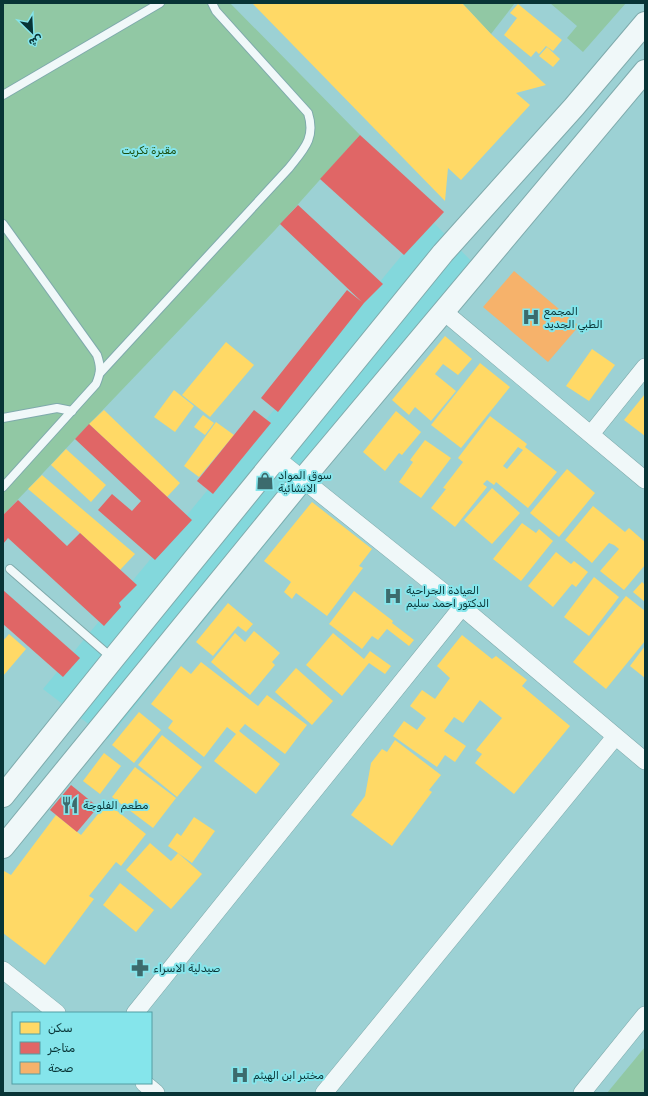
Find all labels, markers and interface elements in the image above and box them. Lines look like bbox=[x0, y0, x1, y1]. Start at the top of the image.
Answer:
north arrow bbox=[12, 12, 52, 52]
text: ش bbox=[27, 32, 45, 49]
park label: مقبرة تكريت bbox=[122, 144, 176, 157]
place label: المجمع الطبي الجديد bbox=[544, 305, 603, 333]
hospital icon: المجمع الطبي الجديد bbox=[521, 307, 541, 327]
place label: سوق المواد الانشائية bbox=[278, 469, 332, 495]
shop icon: سوق المواد الانشائية bbox=[255, 471, 275, 491]
place label: العيادة الجراحية الدكتور احمد سليم bbox=[406, 584, 489, 611]
hospital icon: العيادة الجراحية الدكتور احمد سليم bbox=[383, 586, 403, 606]
restaurant icon: مطعم الفلوجة bbox=[60, 795, 80, 815]
place label: مطعم الفلوجة bbox=[83, 799, 148, 813]
pharmacy icon: صيدلية الاسراء bbox=[130, 958, 150, 978]
place label: صيدلية الاسراء bbox=[153, 962, 220, 975]
legend bbox=[12, 1012, 152, 1084]
text: سكن bbox=[48, 1021, 73, 1035]
text: متاجر bbox=[47, 1041, 76, 1056]
text: صحة bbox=[48, 1061, 73, 1075]
hospital icon: مختبر ابن الهيثم bbox=[230, 1065, 250, 1085]
place label: مختبر ابن الهيثم bbox=[253, 1069, 324, 1083]

